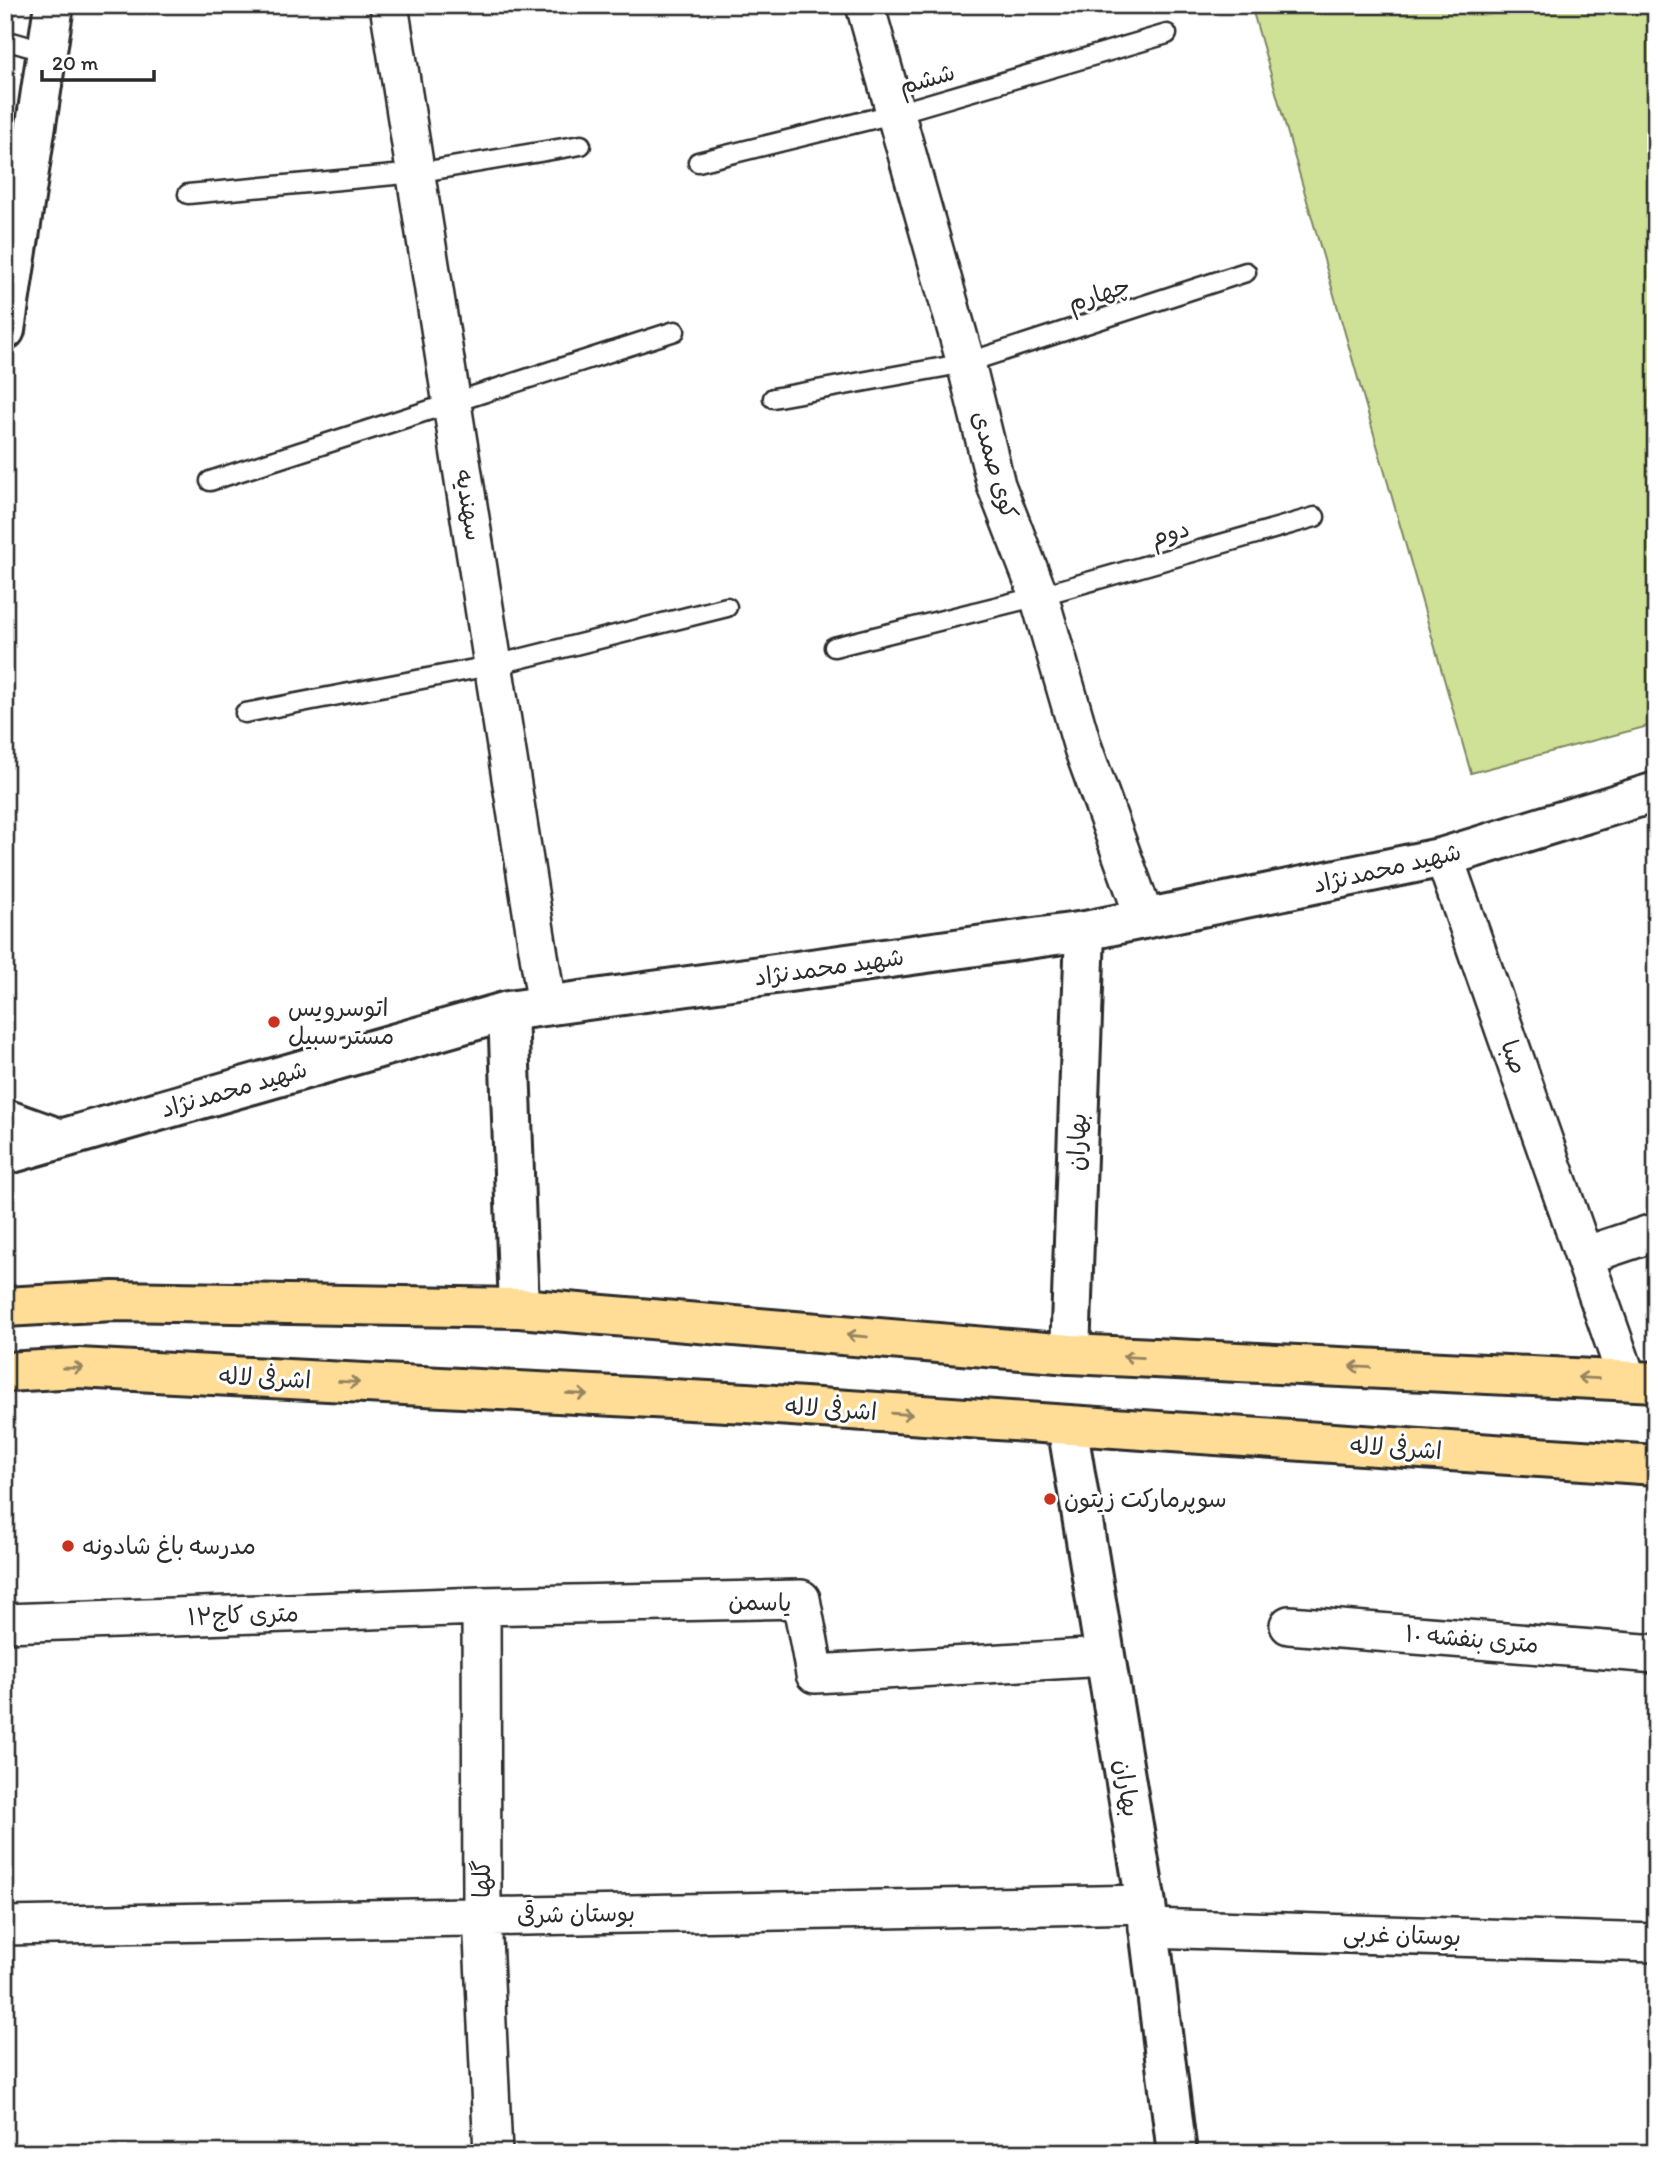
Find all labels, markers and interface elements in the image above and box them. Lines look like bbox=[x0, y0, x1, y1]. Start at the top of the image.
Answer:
scale bar bbox=[42, 38, 154, 82]
text: 20 m bbox=[52, 50, 99, 75]
street label: ششم bbox=[896, 57, 959, 104]
street label: چهارم bbox=[1064, 270, 1135, 321]
street label: کوی صمدی bbox=[965, 407, 1025, 523]
street label: سهندیه bbox=[450, 467, 489, 543]
street label: دوم bbox=[1147, 513, 1194, 557]
street label: شهید محمدنژاد bbox=[1310, 836, 1464, 899]
street label: شهید محمدنژاد bbox=[752, 942, 906, 991]
place label: اتوسرویس مستر سبیل bbox=[288, 993, 394, 1050]
marker: اتوسرویس مستر سبیل bbox=[266, 1014, 282, 1030]
street label: صبا bbox=[1495, 1036, 1534, 1078]
street label: شهید محمدنژاد bbox=[157, 1054, 310, 1123]
street label: بهاران bbox=[1061, 1113, 1092, 1171]
one-way arrow bbox=[847, 1329, 869, 1342]
one-way arrow bbox=[1122, 1350, 1145, 1363]
one-way arrow bbox=[62, 1361, 85, 1375]
street label: اشرفی لاله bbox=[218, 1361, 312, 1394]
one-way arrow bbox=[1349, 1361, 1372, 1374]
one-way arrow bbox=[1576, 1371, 1599, 1384]
one-way arrow bbox=[338, 1376, 360, 1389]
one-way arrow bbox=[565, 1388, 588, 1401]
street label: اشرفی لاله bbox=[784, 1391, 878, 1426]
one-way arrow bbox=[890, 1408, 912, 1421]
street label: اشرفی لاله bbox=[1349, 1430, 1443, 1465]
place label: سوپرمارکت زیتون bbox=[1064, 1484, 1227, 1514]
marker: سوپرمارکت زیتون bbox=[1042, 1491, 1058, 1507]
place label: مدرسه باغ شادونه bbox=[82, 1531, 256, 1563]
marker: مدرسه باغ شادونه bbox=[60, 1538, 76, 1554]
street label: یاسمن bbox=[728, 1586, 792, 1617]
street label: ۱۲متری کاج bbox=[187, 1598, 299, 1633]
street label: ۱۰ متری بنفشه bbox=[1404, 1618, 1540, 1659]
street label: بهاران bbox=[1109, 1757, 1146, 1819]
street label: گلها bbox=[467, 1860, 496, 1898]
street label: بوستان شرقی bbox=[517, 1898, 635, 1930]
street label: بوستان غربی bbox=[1342, 1918, 1462, 1952]

